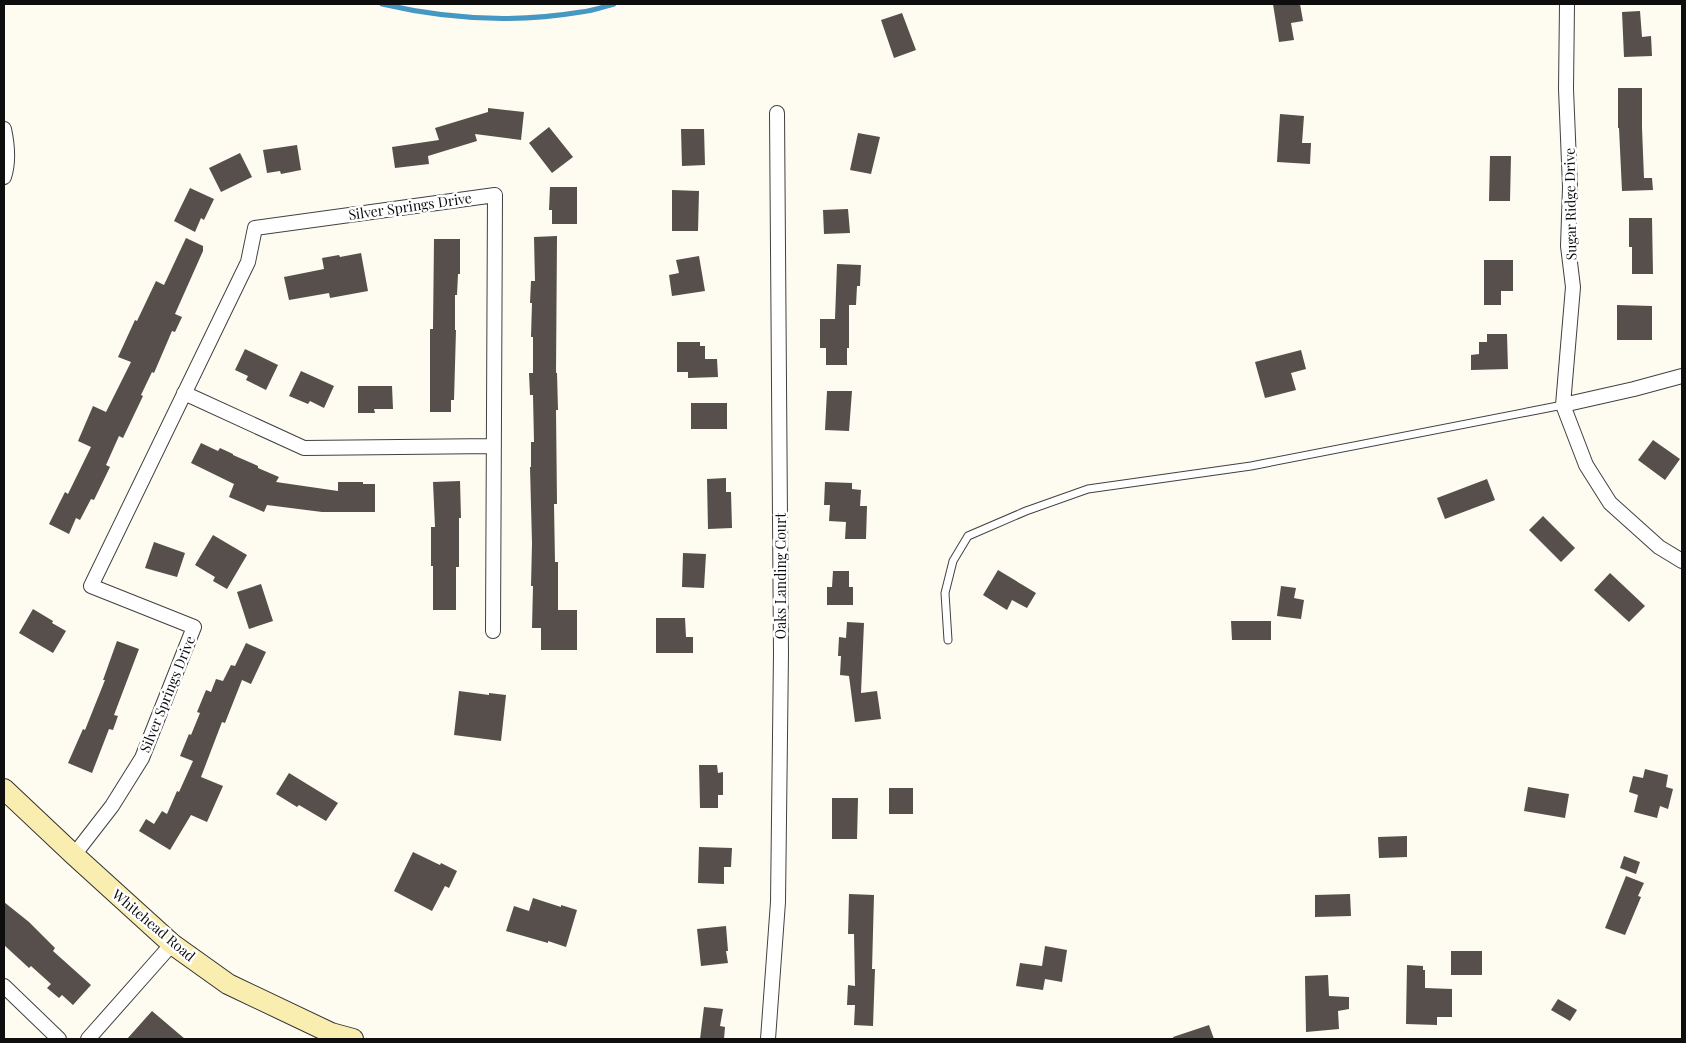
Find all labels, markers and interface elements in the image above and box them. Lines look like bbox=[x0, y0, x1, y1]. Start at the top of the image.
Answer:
street label: Sugar Ridge Drive bbox=[1560, 147, 1580, 261]
street label: Silver Springs Drive bbox=[347, 188, 473, 224]
street label: Oaks Landing Court bbox=[771, 512, 790, 639]
street label: Silver Springs Drive bbox=[135, 633, 199, 755]
street label: Whitehead Road bbox=[108, 884, 199, 965]

